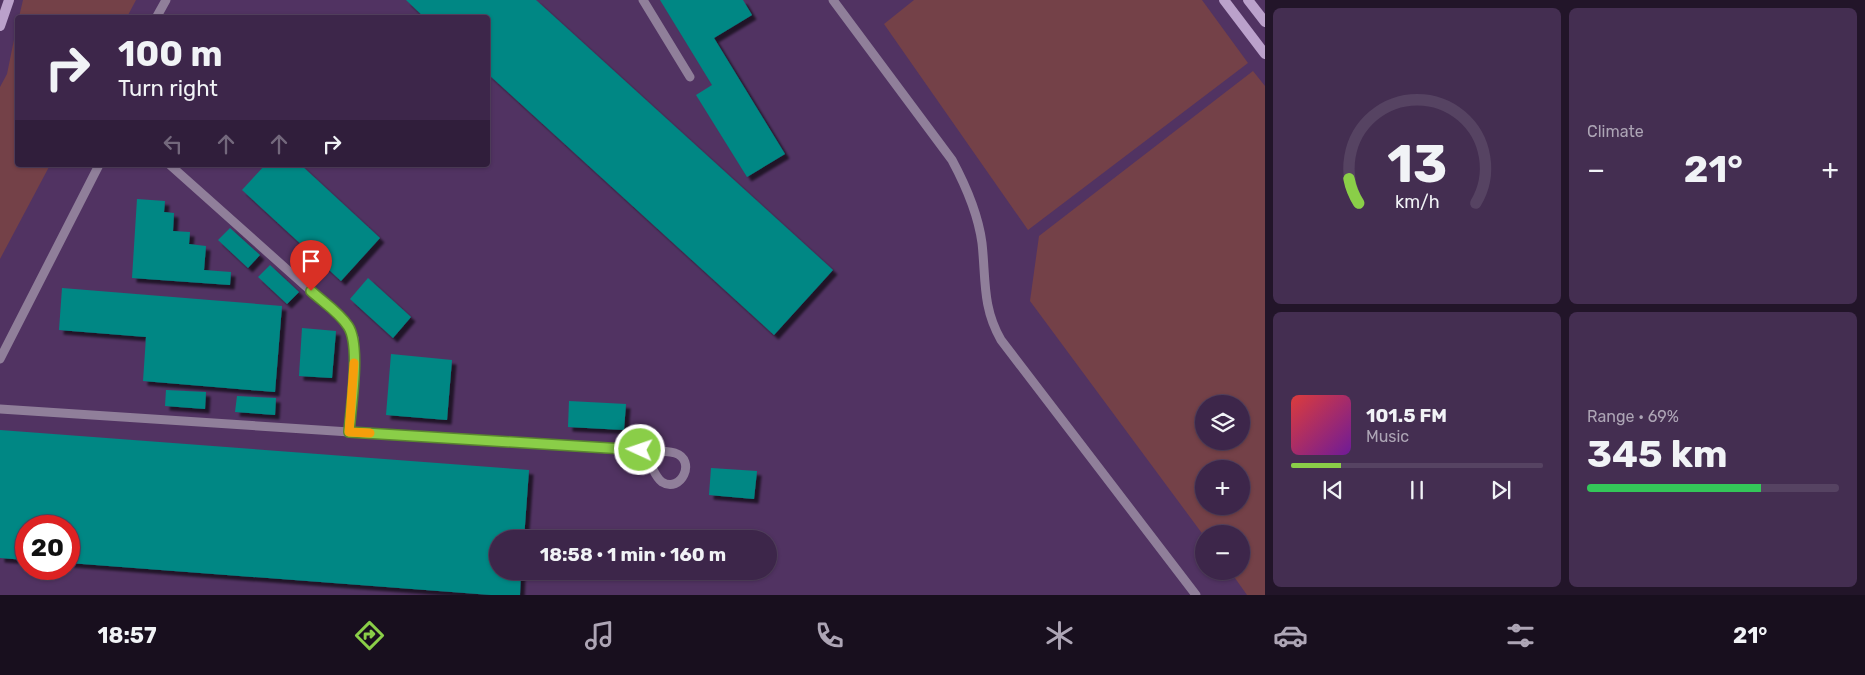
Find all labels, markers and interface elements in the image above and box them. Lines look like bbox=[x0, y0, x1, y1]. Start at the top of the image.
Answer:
text: 100 m bbox=[118, 33, 223, 75]
icon: right bbox=[35, 35, 100, 100]
text: Turn right bbox=[118, 75, 218, 102]
text: Climate bbox=[1587, 122, 1644, 141]
icon: left bbox=[159, 130, 187, 158]
icon: ahead bbox=[212, 130, 240, 158]
icon: ahead bbox=[265, 130, 293, 158]
icon: right bbox=[318, 130, 346, 158]
text: 13 bbox=[1387, 133, 1447, 195]
text: 21° bbox=[1684, 146, 1743, 192]
text: − bbox=[1587, 153, 1605, 186]
text: + bbox=[1822, 153, 1839, 186]
text: km/h bbox=[1395, 191, 1439, 212]
pin bbox=[290, 240, 332, 291]
icon: arrive bbox=[297, 247, 325, 275]
map controls bbox=[1195, 395, 1250, 580]
button: layers bbox=[1195, 395, 1250, 450]
text: 101.5 FM bbox=[1366, 404, 1447, 427]
text: Range · 69% bbox=[1587, 407, 1679, 426]
position arrow bbox=[613, 423, 665, 475]
text: Music bbox=[1366, 427, 1409, 446]
text: 345 km bbox=[1587, 431, 1728, 477]
button: + bbox=[1195, 460, 1250, 515]
icon: previous bbox=[1319, 476, 1347, 504]
icon: pause bbox=[1403, 476, 1431, 504]
icon: next bbox=[1487, 476, 1515, 504]
speed limit sign: 20 bbox=[15, 515, 80, 580]
button: − bbox=[1195, 525, 1250, 580]
text: 18:58 · 1 min · 160 m bbox=[540, 543, 726, 566]
icon: directions bbox=[352, 618, 387, 653]
icon: music bbox=[582, 618, 617, 653]
icon: phone bbox=[812, 618, 847, 653]
icon: climate bbox=[1042, 618, 1077, 653]
icon: car bbox=[1273, 618, 1308, 653]
icon: filters bbox=[1503, 618, 1538, 653]
text: 18:57 bbox=[98, 622, 157, 649]
text: 21° bbox=[1733, 622, 1767, 649]

